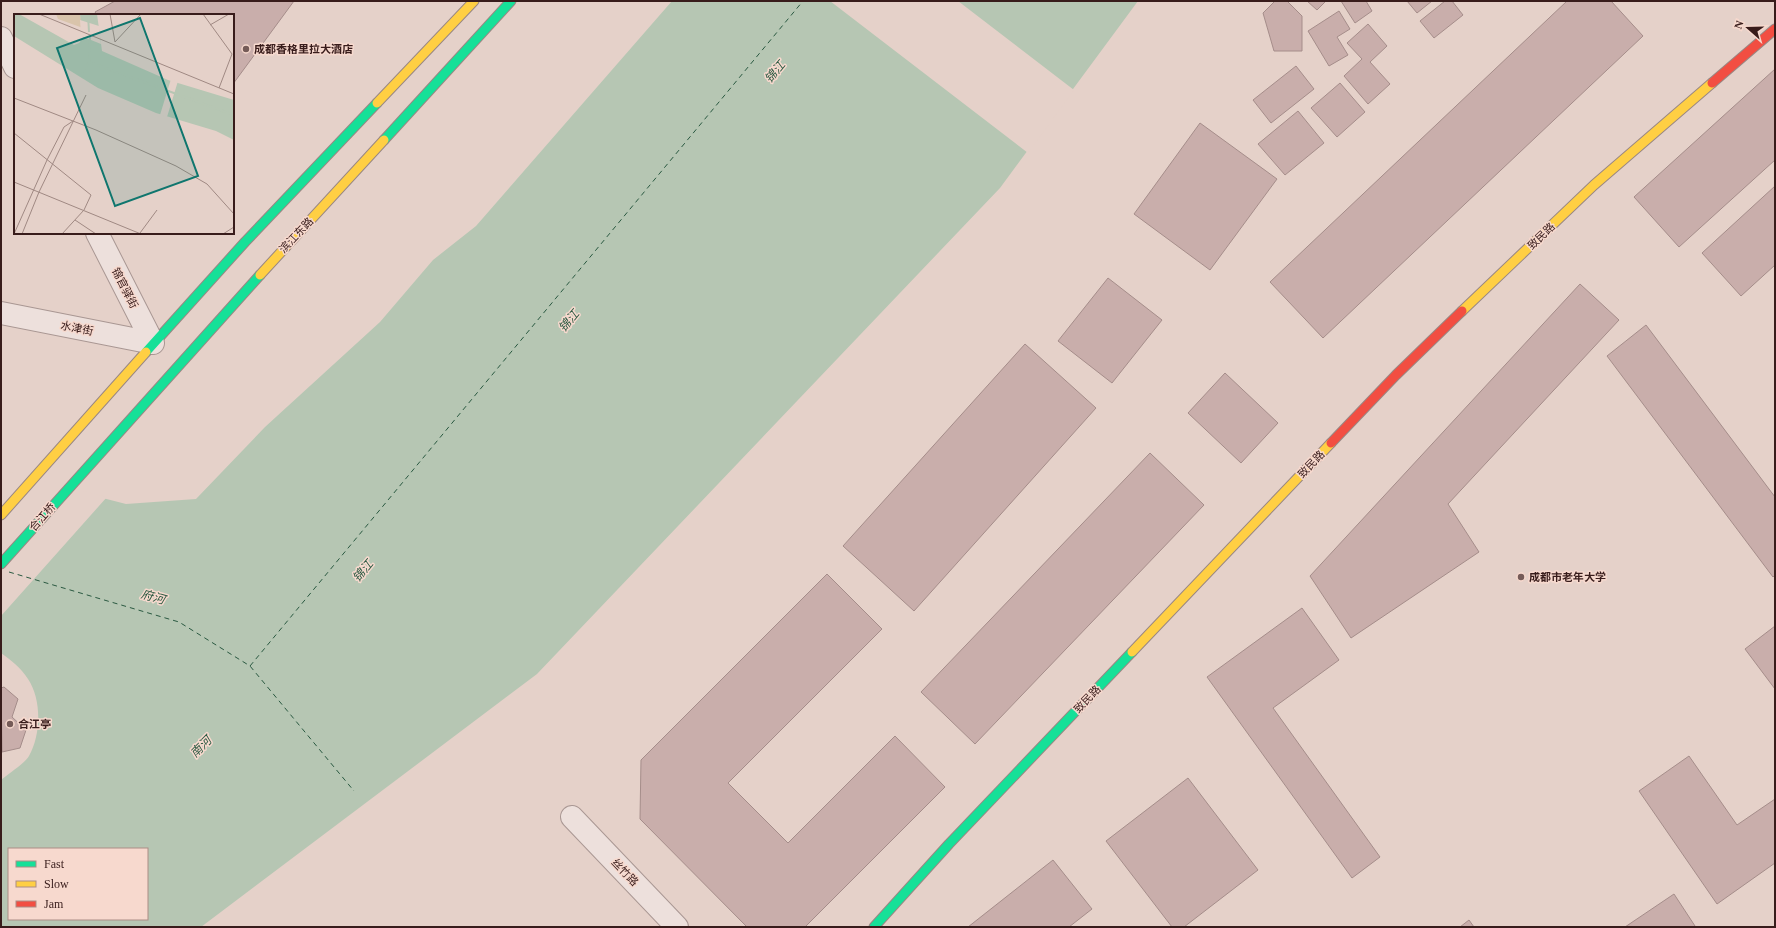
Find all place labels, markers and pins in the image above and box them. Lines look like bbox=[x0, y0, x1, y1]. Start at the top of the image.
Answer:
place label: 成都香格里拉大酒店 bbox=[254, 43, 353, 55]
marker: 成都香格里拉大酒店 bbox=[241, 44, 251, 54]
place label: 成都市老年大学 bbox=[1529, 571, 1606, 583]
marker: 成都市老年大学 bbox=[1516, 572, 1526, 582]
place label: 合江亭 bbox=[18, 718, 51, 730]
marker: 合江亭 bbox=[5, 719, 15, 729]

